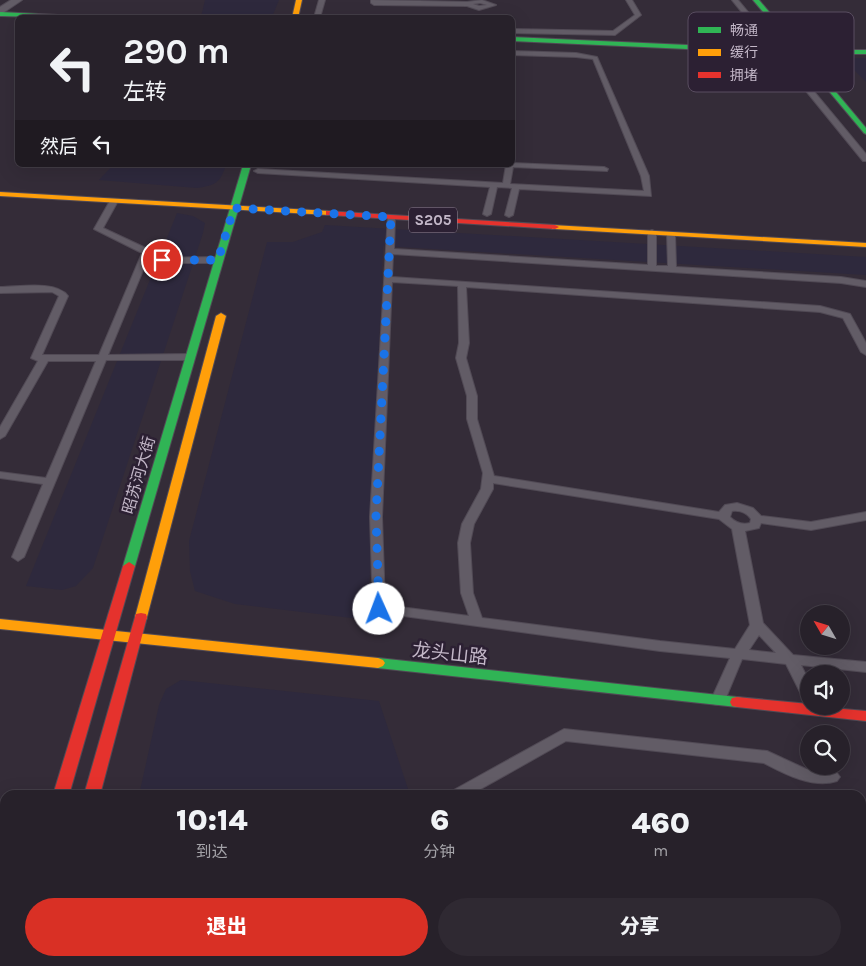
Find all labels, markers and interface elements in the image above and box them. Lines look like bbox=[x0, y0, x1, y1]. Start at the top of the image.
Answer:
legend bbox=[688, 12, 854, 92]
text: 畅通 bbox=[730, 22, 758, 39]
text: 290 m bbox=[123, 31, 230, 72]
icon: left bbox=[40, 35, 105, 100]
text: 缓行 bbox=[730, 44, 758, 61]
text: 拥堵 bbox=[730, 67, 758, 84]
text: 左转 bbox=[123, 79, 167, 105]
icon: left bbox=[88, 130, 116, 158]
text: 然后 bbox=[40, 136, 78, 158]
road number: S205 bbox=[409, 208, 457, 232]
pin bbox=[141, 239, 183, 281]
icon: arrive bbox=[148, 246, 176, 274]
street label: 昭苏河大街 bbox=[118, 434, 159, 516]
position arrow bbox=[352, 582, 404, 634]
north arrow bbox=[800, 605, 850, 655]
map controls bbox=[800, 605, 850, 775]
street label: 龙头山路 bbox=[411, 639, 489, 669]
button: sound bbox=[800, 665, 850, 715]
button: search bbox=[800, 725, 850, 775]
text: 10:14 bbox=[176, 802, 248, 838]
text: 6 bbox=[430, 802, 449, 838]
text: 460 bbox=[632, 805, 690, 841]
text: m bbox=[653, 841, 668, 860]
text: 到达 bbox=[196, 842, 228, 861]
text: 分钟 bbox=[424, 842, 456, 861]
button: 退出 bbox=[25, 898, 428, 956]
button: 分享 bbox=[438, 898, 841, 956]

